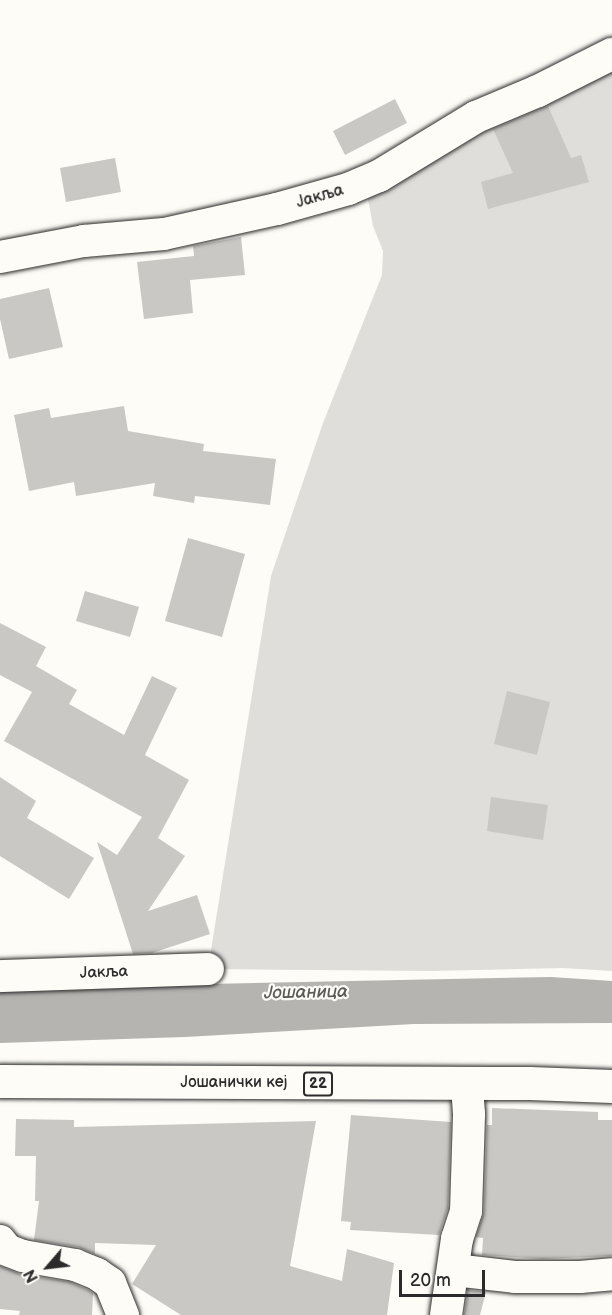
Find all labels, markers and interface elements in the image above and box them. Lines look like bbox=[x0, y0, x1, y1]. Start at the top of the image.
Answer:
street label: Јакља bbox=[294, 181, 346, 213]
street label: Јакља bbox=[80, 963, 128, 983]
water label: Јошаница bbox=[264, 981, 348, 1005]
road number: 22 bbox=[303, 1072, 333, 1096]
street label: Јошанички кеј bbox=[181, 1073, 287, 1093]
north arrow bbox=[18, 1237, 78, 1297]
scale bar bbox=[402, 1258, 488, 1296]
text: N bbox=[20, 1266, 43, 1285]
text: 20 m bbox=[410, 1270, 451, 1291]

